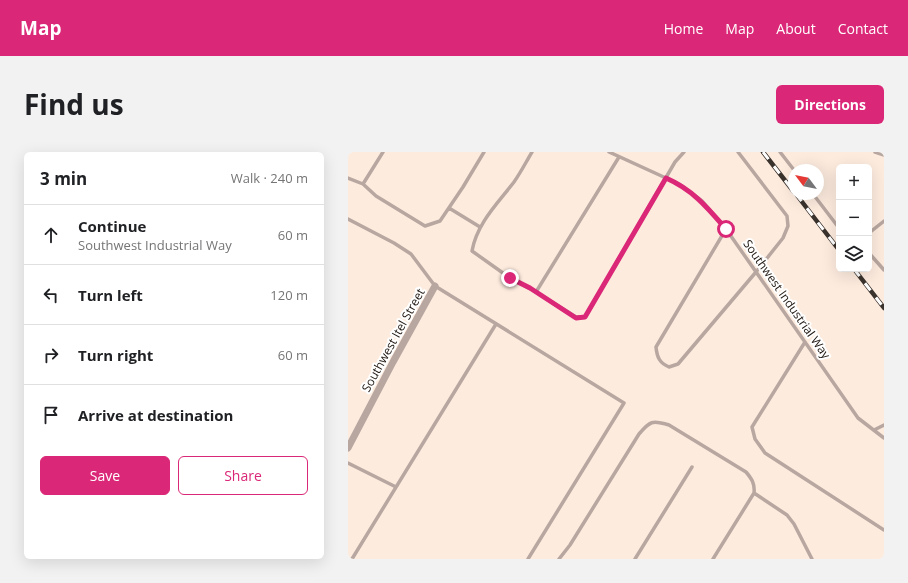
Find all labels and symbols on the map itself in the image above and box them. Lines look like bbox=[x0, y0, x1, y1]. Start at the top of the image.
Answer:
north arrow bbox=[788, 164, 824, 200]
route start bbox=[717, 220, 735, 238]
street label: Southwest Industrial Way bbox=[739, 236, 835, 363]
route end bbox=[501, 269, 519, 287]
street label: Southwest Itel Street bbox=[357, 285, 429, 395]

